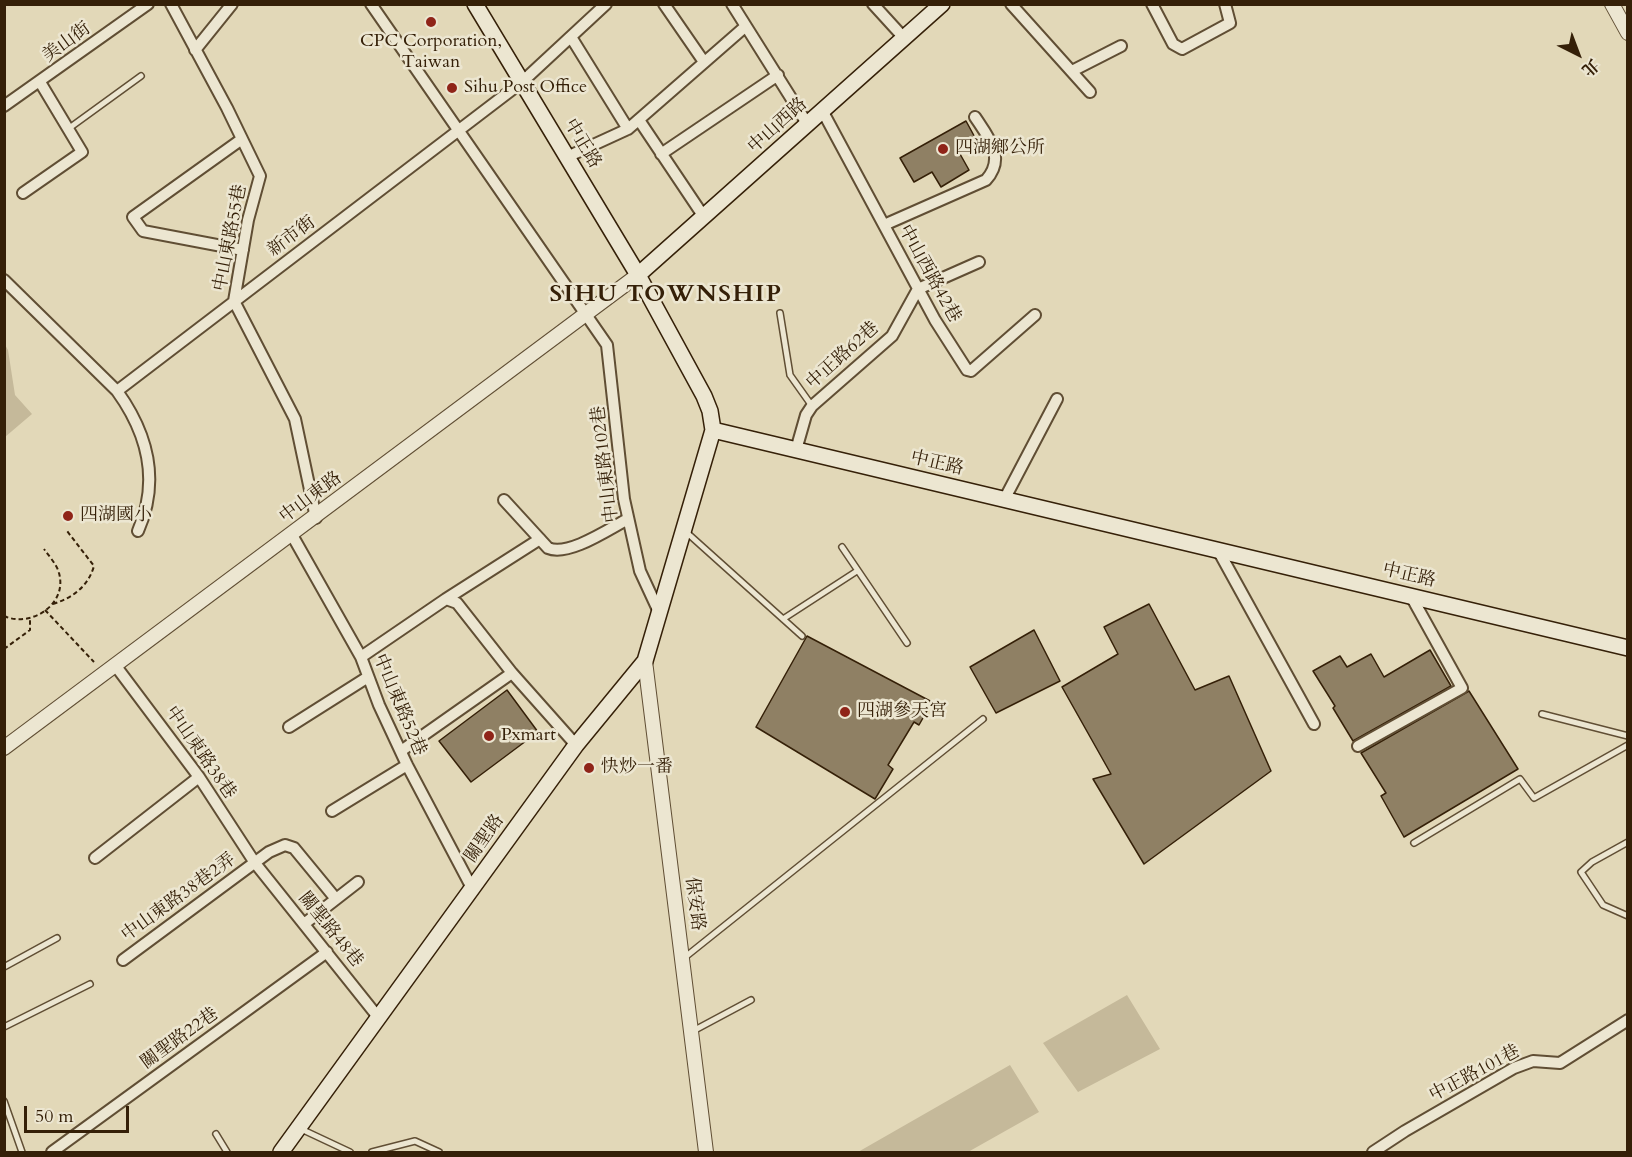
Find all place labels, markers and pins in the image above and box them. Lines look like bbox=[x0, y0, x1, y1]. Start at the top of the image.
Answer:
marker: CPC Corporation, Taiwan bbox=[424, 15, 438, 29]
place label: CPC Corporation, Taiwan bbox=[360, 31, 502, 74]
place label: Sihu Post Office bbox=[464, 77, 587, 99]
marker: Sihu Post Office bbox=[445, 81, 459, 95]
place label: 四湖鄉公所 bbox=[955, 138, 1045, 160]
marker: 四湖鄉公所 bbox=[936, 142, 950, 156]
place label: 四湖國小 bbox=[80, 505, 152, 527]
marker: 四湖國小 bbox=[61, 509, 75, 523]
place label: 四湖參天宮 bbox=[857, 701, 947, 723]
marker: 四湖參天宮 bbox=[838, 705, 852, 719]
place label: Pxmart bbox=[501, 725, 556, 747]
marker: Pxmart bbox=[482, 729, 496, 743]
place label: 快炒一番 bbox=[601, 757, 673, 779]
marker: 快炒一番 bbox=[582, 761, 596, 775]

